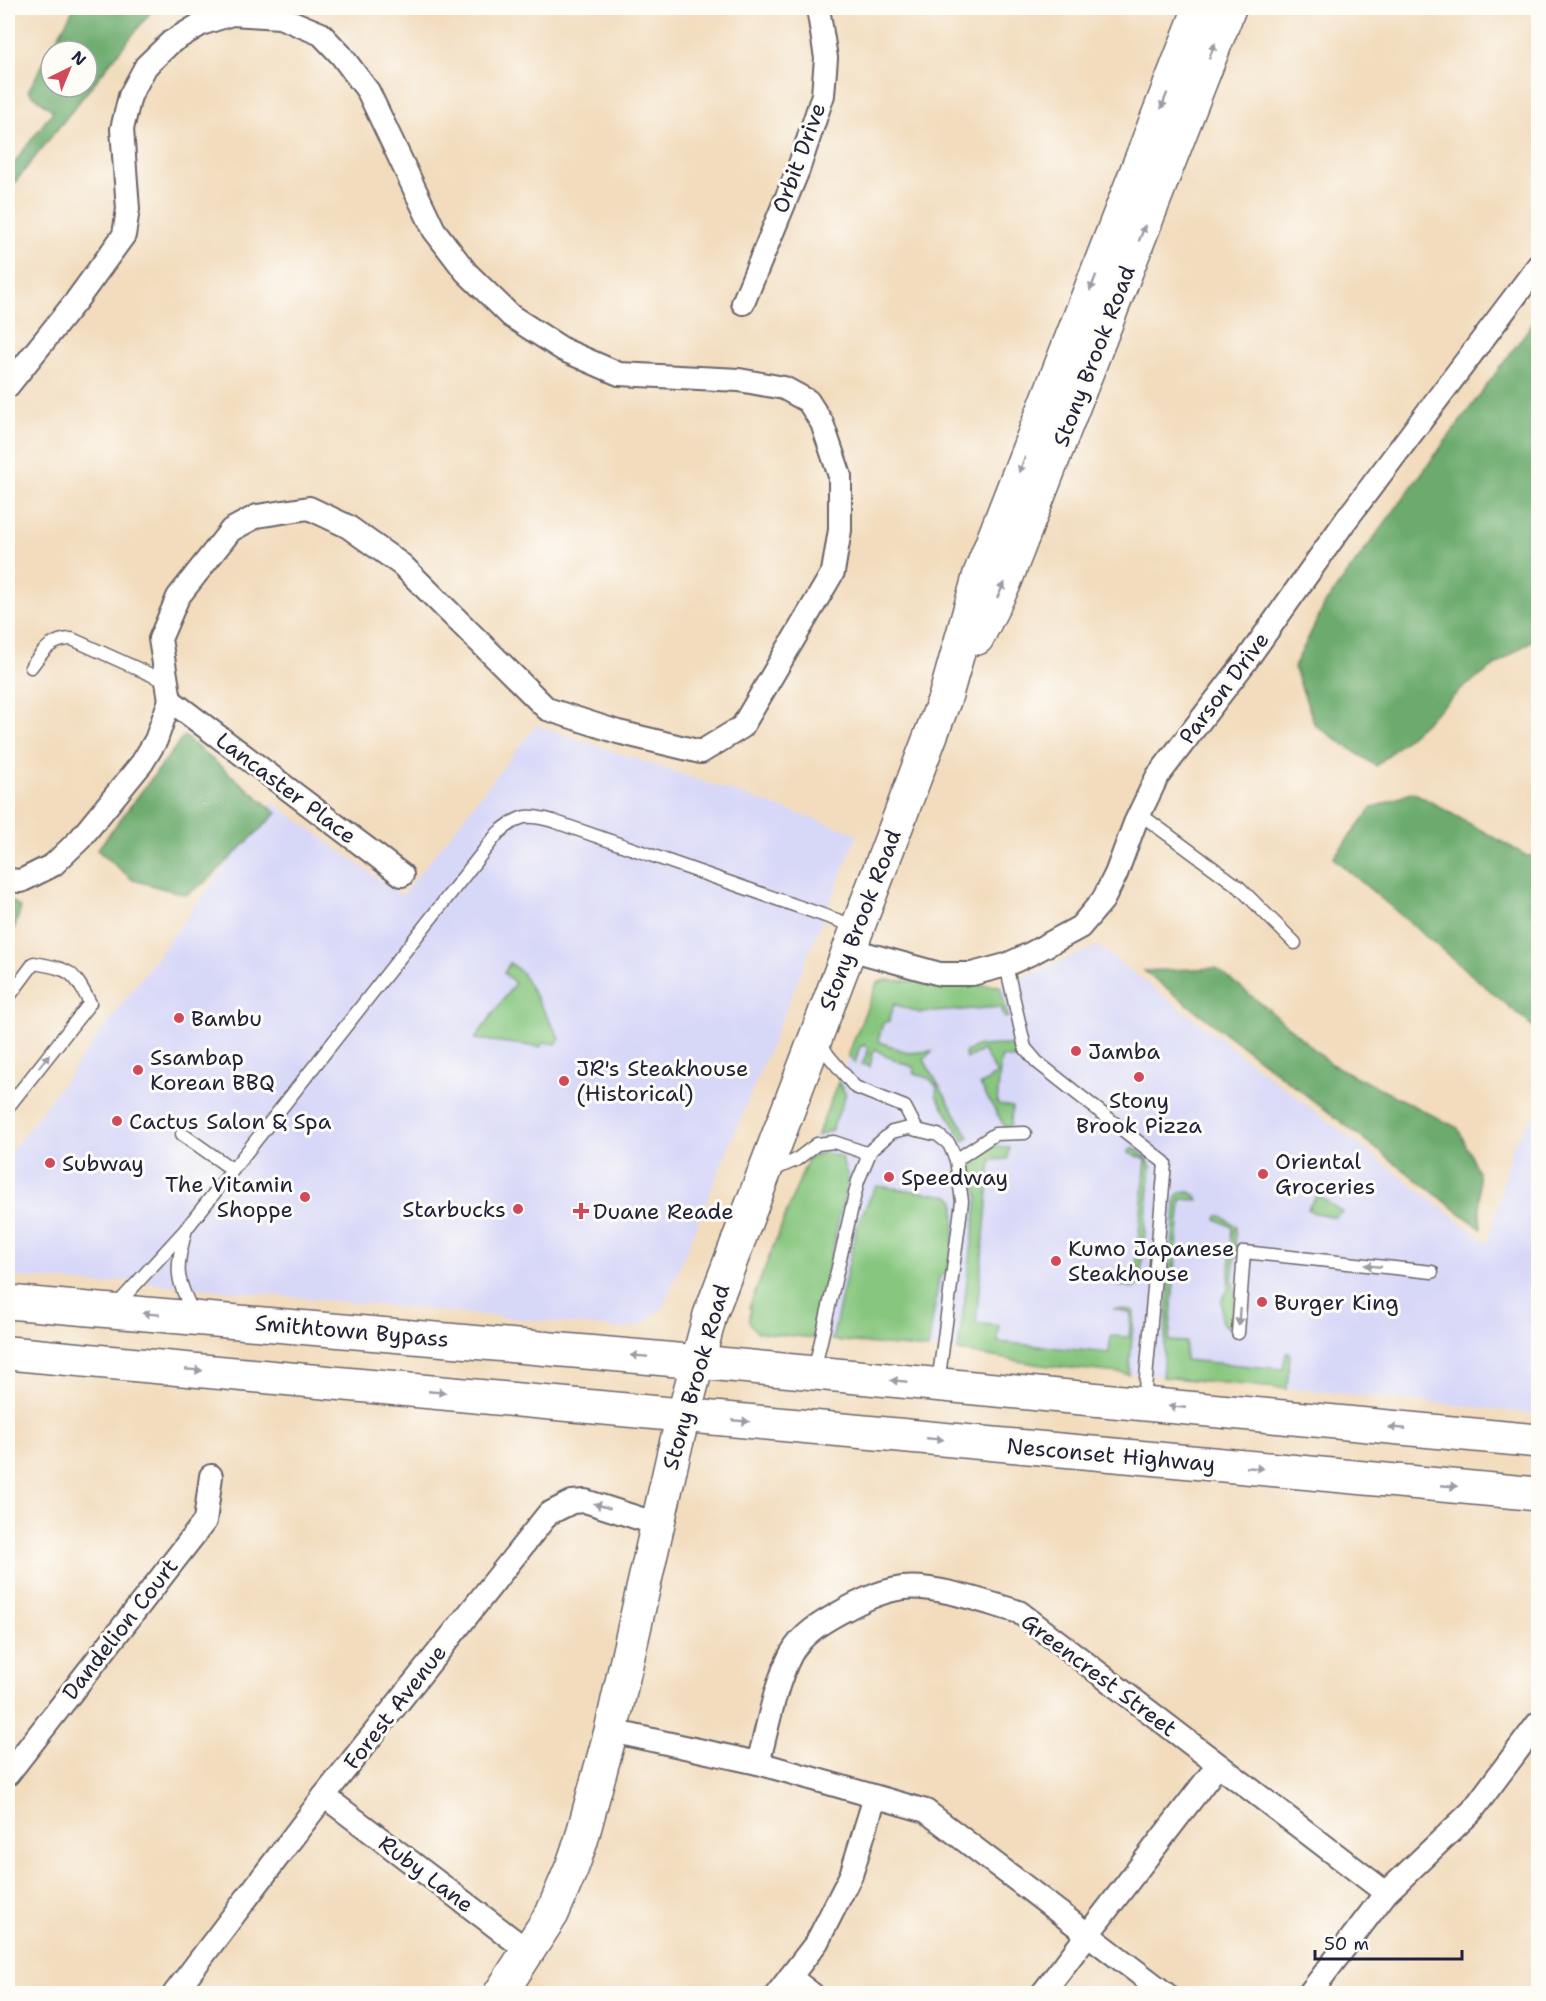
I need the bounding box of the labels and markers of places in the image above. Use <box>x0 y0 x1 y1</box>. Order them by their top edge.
place label: Bambu <box>191 1004 262 1033</box>
marker: Bambu <box>172 1011 186 1025</box>
place label: Jamba <box>1088 1037 1160 1066</box>
place label: Ssambap Korean BBQ <box>150 1043 275 1097</box>
marker: Jamba <box>1069 1044 1083 1058</box>
place label: JR's Steakhouse (Historical) <box>576 1054 748 1108</box>
marker: Ssambap Korean BBQ <box>131 1063 145 1077</box>
marker: Stony Brook Pizza <box>1132 1070 1146 1084</box>
marker: JR's Steakhouse (Historical) <box>557 1074 571 1088</box>
place label: Stony Brook Pizza <box>1076 1086 1202 1140</box>
place label: Cactus Salon & Spa <box>129 1107 332 1136</box>
marker: Cactus Salon & Spa <box>110 1114 124 1128</box>
place label: Oriental Groceries <box>1275 1147 1375 1201</box>
place label: Subway <box>62 1149 144 1178</box>
marker: Subway <box>43 1156 57 1170</box>
place label: Speedway <box>901 1163 1008 1192</box>
marker: Oriental Groceries <box>1256 1167 1270 1181</box>
place label: The Vitamin Shoppe <box>165 1170 293 1224</box>
marker: Speedway <box>882 1170 896 1184</box>
marker: The Vitamin Shoppe <box>298 1190 312 1204</box>
place label: Starbucks <box>402 1195 506 1224</box>
place label: Duane Reade <box>593 1197 734 1226</box>
marker: Starbucks <box>511 1202 525 1216</box>
marker: Duane Reade <box>574 1204 588 1218</box>
place label: Kumo Japanese Steakhouse <box>1068 1234 1235 1288</box>
marker: Kumo Japanese Steakhouse <box>1049 1254 1063 1268</box>
place label: Burger King <box>1274 1288 1399 1317</box>
marker: Burger King <box>1255 1295 1269 1309</box>

